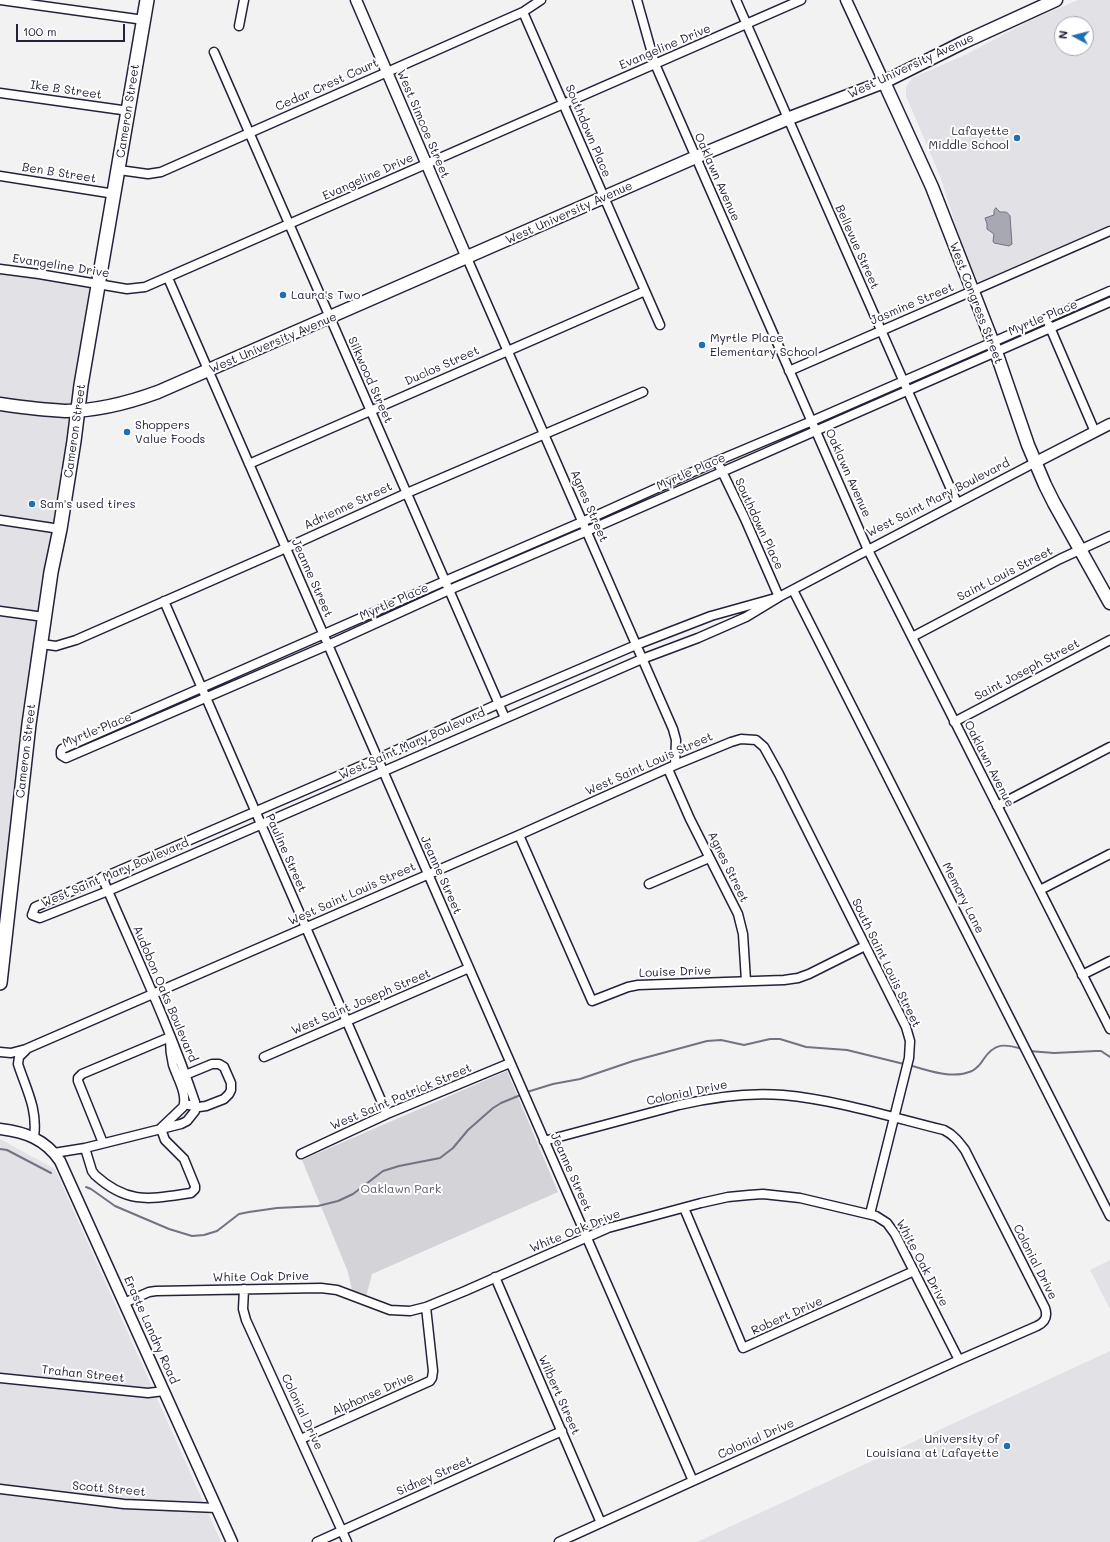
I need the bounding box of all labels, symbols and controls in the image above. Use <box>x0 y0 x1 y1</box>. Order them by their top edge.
scale bar <box>18 16 127 42</box>
north arrow <box>1054 16 1094 56</box>
street label: Evangeline Drive <box>617 21 713 73</box>
text: 100 m <box>23 23 57 39</box>
street label: West University Avenue <box>846 30 976 102</box>
text: N <box>1055 30 1071 40</box>
street label: Cedar Crest Court <box>273 56 381 114</box>
street label: Cameron Street <box>113 63 143 159</box>
street label: West Simcoe Street <box>394 68 452 180</box>
street label: Ike B Street <box>29 78 103 102</box>
street label: Southdown Place <box>562 82 614 180</box>
place label: Lafayette Middle School <box>928 124 1009 152</box>
street label: Oaklawn Avenue <box>691 131 743 223</box>
marker: Lafayette Middle School <box>1012 133 1022 143</box>
street label: Evangeline Drive <box>320 150 416 204</box>
street label: Ben B Street <box>21 160 97 186</box>
street label: West University Avenue <box>503 178 635 248</box>
street label: Bellevue Street <box>832 203 882 291</box>
street label: West Congress Street <box>946 240 1006 366</box>
street label: Evangeline Drive <box>11 251 111 281</box>
street label: Jasmine Street <box>868 280 956 328</box>
place label: Laura's Two <box>291 288 360 302</box>
marker: Laura's Two <box>278 290 288 300</box>
street label: Myrtle Place <box>1006 297 1080 339</box>
street label: West University Avenue <box>207 310 339 376</box>
place label: Myrtle Place Elementary School <box>710 331 818 359</box>
street label: Silkwood Street <box>345 335 395 425</box>
marker: Myrtle Place Elementary School <box>697 340 707 350</box>
street label: Duclos Street <box>403 343 481 389</box>
street label: Cameron Street <box>61 383 89 479</box>
place label: Shoppers Value Foods <box>135 418 205 446</box>
marker: Shoppers Value Foods <box>122 427 132 437</box>
street label: Oaklawn Avenue <box>822 427 874 519</box>
street label: Myrtle Place <box>654 450 728 494</box>
street label: West Saint Mary Boulevard <box>864 456 1012 540</box>
street label: Agnes Street <box>567 468 611 544</box>
street label: Southdown Place <box>731 476 787 572</box>
street label: Adrienne Street <box>302 479 394 533</box>
place label: Sam's used tires <box>40 497 136 511</box>
marker: Sam's used tires <box>27 499 37 509</box>
street label: Jeanne Street <box>288 537 336 619</box>
street label: Saint Louis Street <box>955 544 1055 604</box>
street label: Myrtle Place <box>357 580 431 624</box>
street label: Saint Joseph Street <box>972 636 1082 704</box>
street label: Cameron Street <box>13 703 39 799</box>
street label: West Saint Mary Boulevard <box>337 705 487 783</box>
street label: Myrtle Place <box>60 710 134 750</box>
street label: Oaklawn Avenue <box>961 718 1017 810</box>
street label: West Saint Louis Street <box>583 729 715 799</box>
street label: Pauline Street <box>262 812 310 894</box>
street label: Agnes Street <box>705 829 751 905</box>
street label: Jeanne Street <box>417 834 465 916</box>
street label: West Saint Mary Boulevard <box>39 835 191 911</box>
street label: West Saint Louis Street <box>286 859 418 929</box>
street label: Memory Lane <box>939 860 987 936</box>
street label: South Saint Louis Street <box>849 896 923 1030</box>
street label: Audobon Oaks Boulevard <box>130 924 200 1064</box>
street label: Louise Drive <box>639 964 711 980</box>
street label: West Saint Joseph Street <box>289 966 433 1038</box>
street label: West Saint Patrick Street <box>328 1061 474 1133</box>
street label: Colonial Drive <box>645 1077 729 1109</box>
street label: Jeanne Street <box>547 1131 595 1213</box>
park label: Oaklawn Park <box>361 1182 441 1196</box>
street label: White Oak Drive <box>528 1206 622 1256</box>
street label: White Oak Drive <box>893 1217 951 1309</box>
street label: Colonial Drive <box>1010 1222 1060 1302</box>
street label: White Oak Drive <box>213 1269 309 1285</box>
street label: Eraste Landry Road <box>121 1274 181 1386</box>
street label: Robert Drive <box>749 1294 825 1338</box>
street label: Wilbert Street <box>535 1353 583 1437</box>
street label: Trahan Street <box>41 1362 125 1386</box>
street label: Alphonse Drive <box>330 1370 416 1418</box>
street label: Colonial Drive <box>278 1372 326 1452</box>
street label: Colonial Drive <box>716 1416 796 1462</box>
place label: University of Louisiana at Lafayette <box>866 1432 999 1460</box>
marker: University of Louisiana at Lafayette <box>1002 1441 1012 1451</box>
street label: Sidney Street <box>394 1453 474 1499</box>
street label: Scott Street <box>72 1479 146 1499</box>

